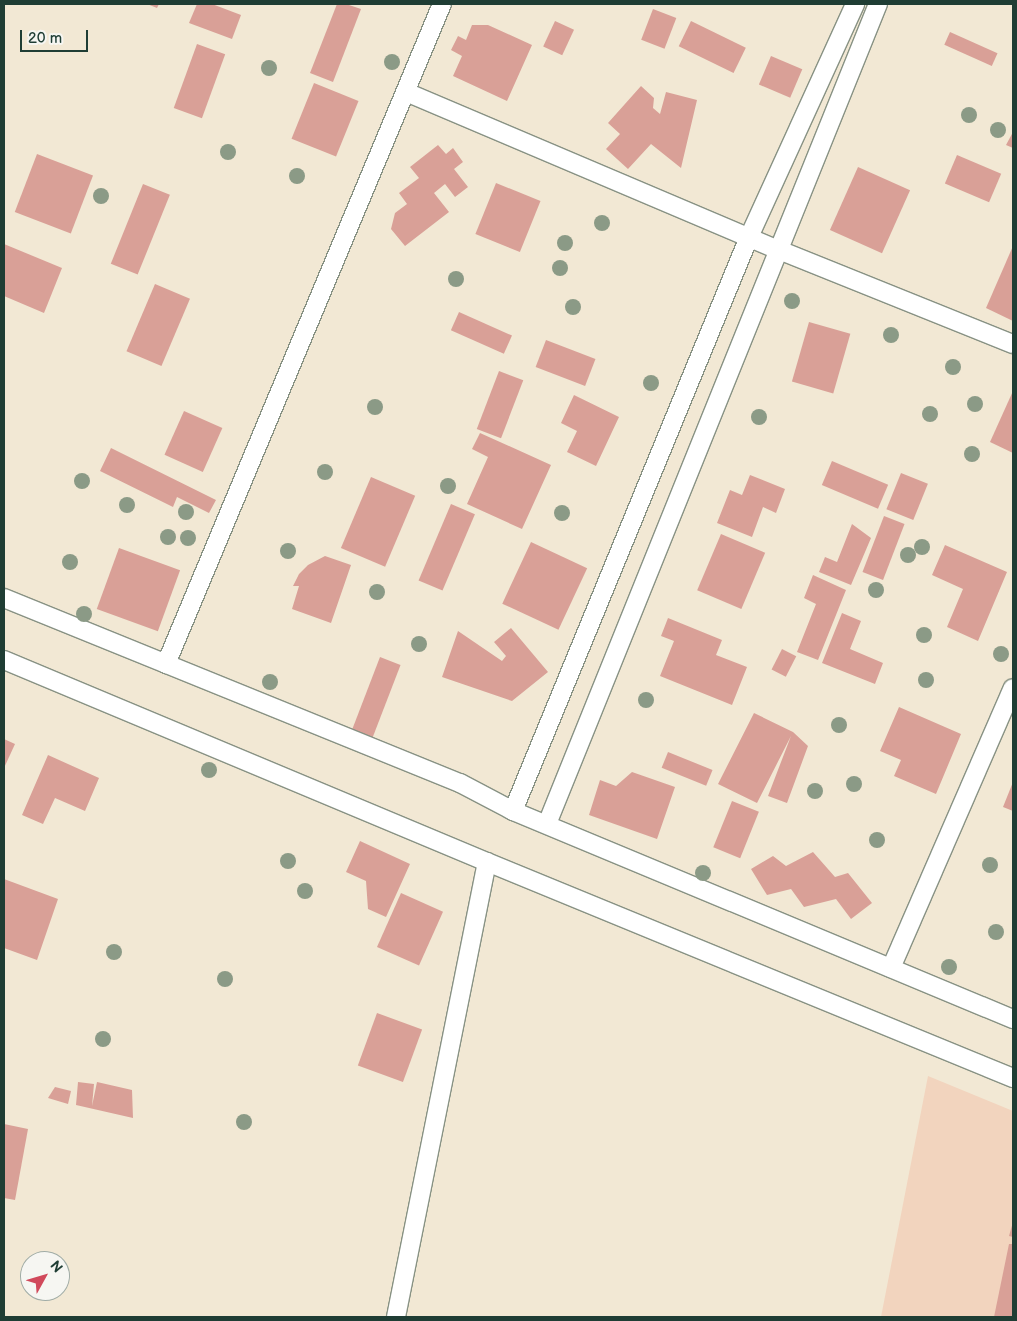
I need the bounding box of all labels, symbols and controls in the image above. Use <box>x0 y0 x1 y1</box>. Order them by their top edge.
scale bar <box>22 20 90 52</box>
text: 20 m <box>28 29 62 48</box>
north arrow <box>20 1251 70 1301</box>
text: N <box>46 1257 66 1276</box>

